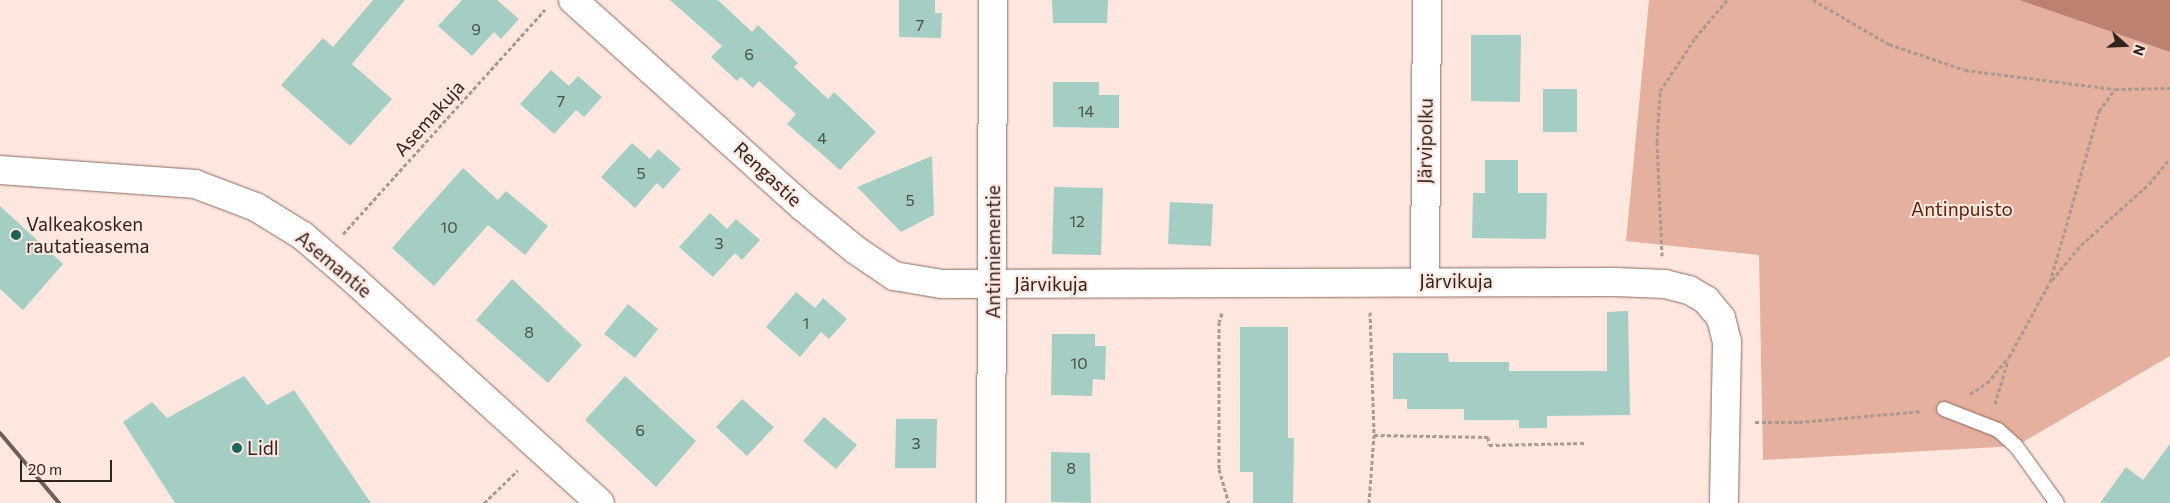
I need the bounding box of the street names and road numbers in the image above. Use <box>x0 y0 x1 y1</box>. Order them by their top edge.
street label: Asemakuja <box>389 75 469 161</box>
street label: Järvipolku <box>1413 98 1437 184</box>
street label: Rengastie <box>729 137 807 211</box>
street label: Antinniementie <box>982 185 1004 319</box>
street label: Asemantie <box>291 226 377 302</box>
street label: Järvikuja <box>1419 270 1493 292</box>
street label: Järvikuja <box>1014 273 1088 295</box>

